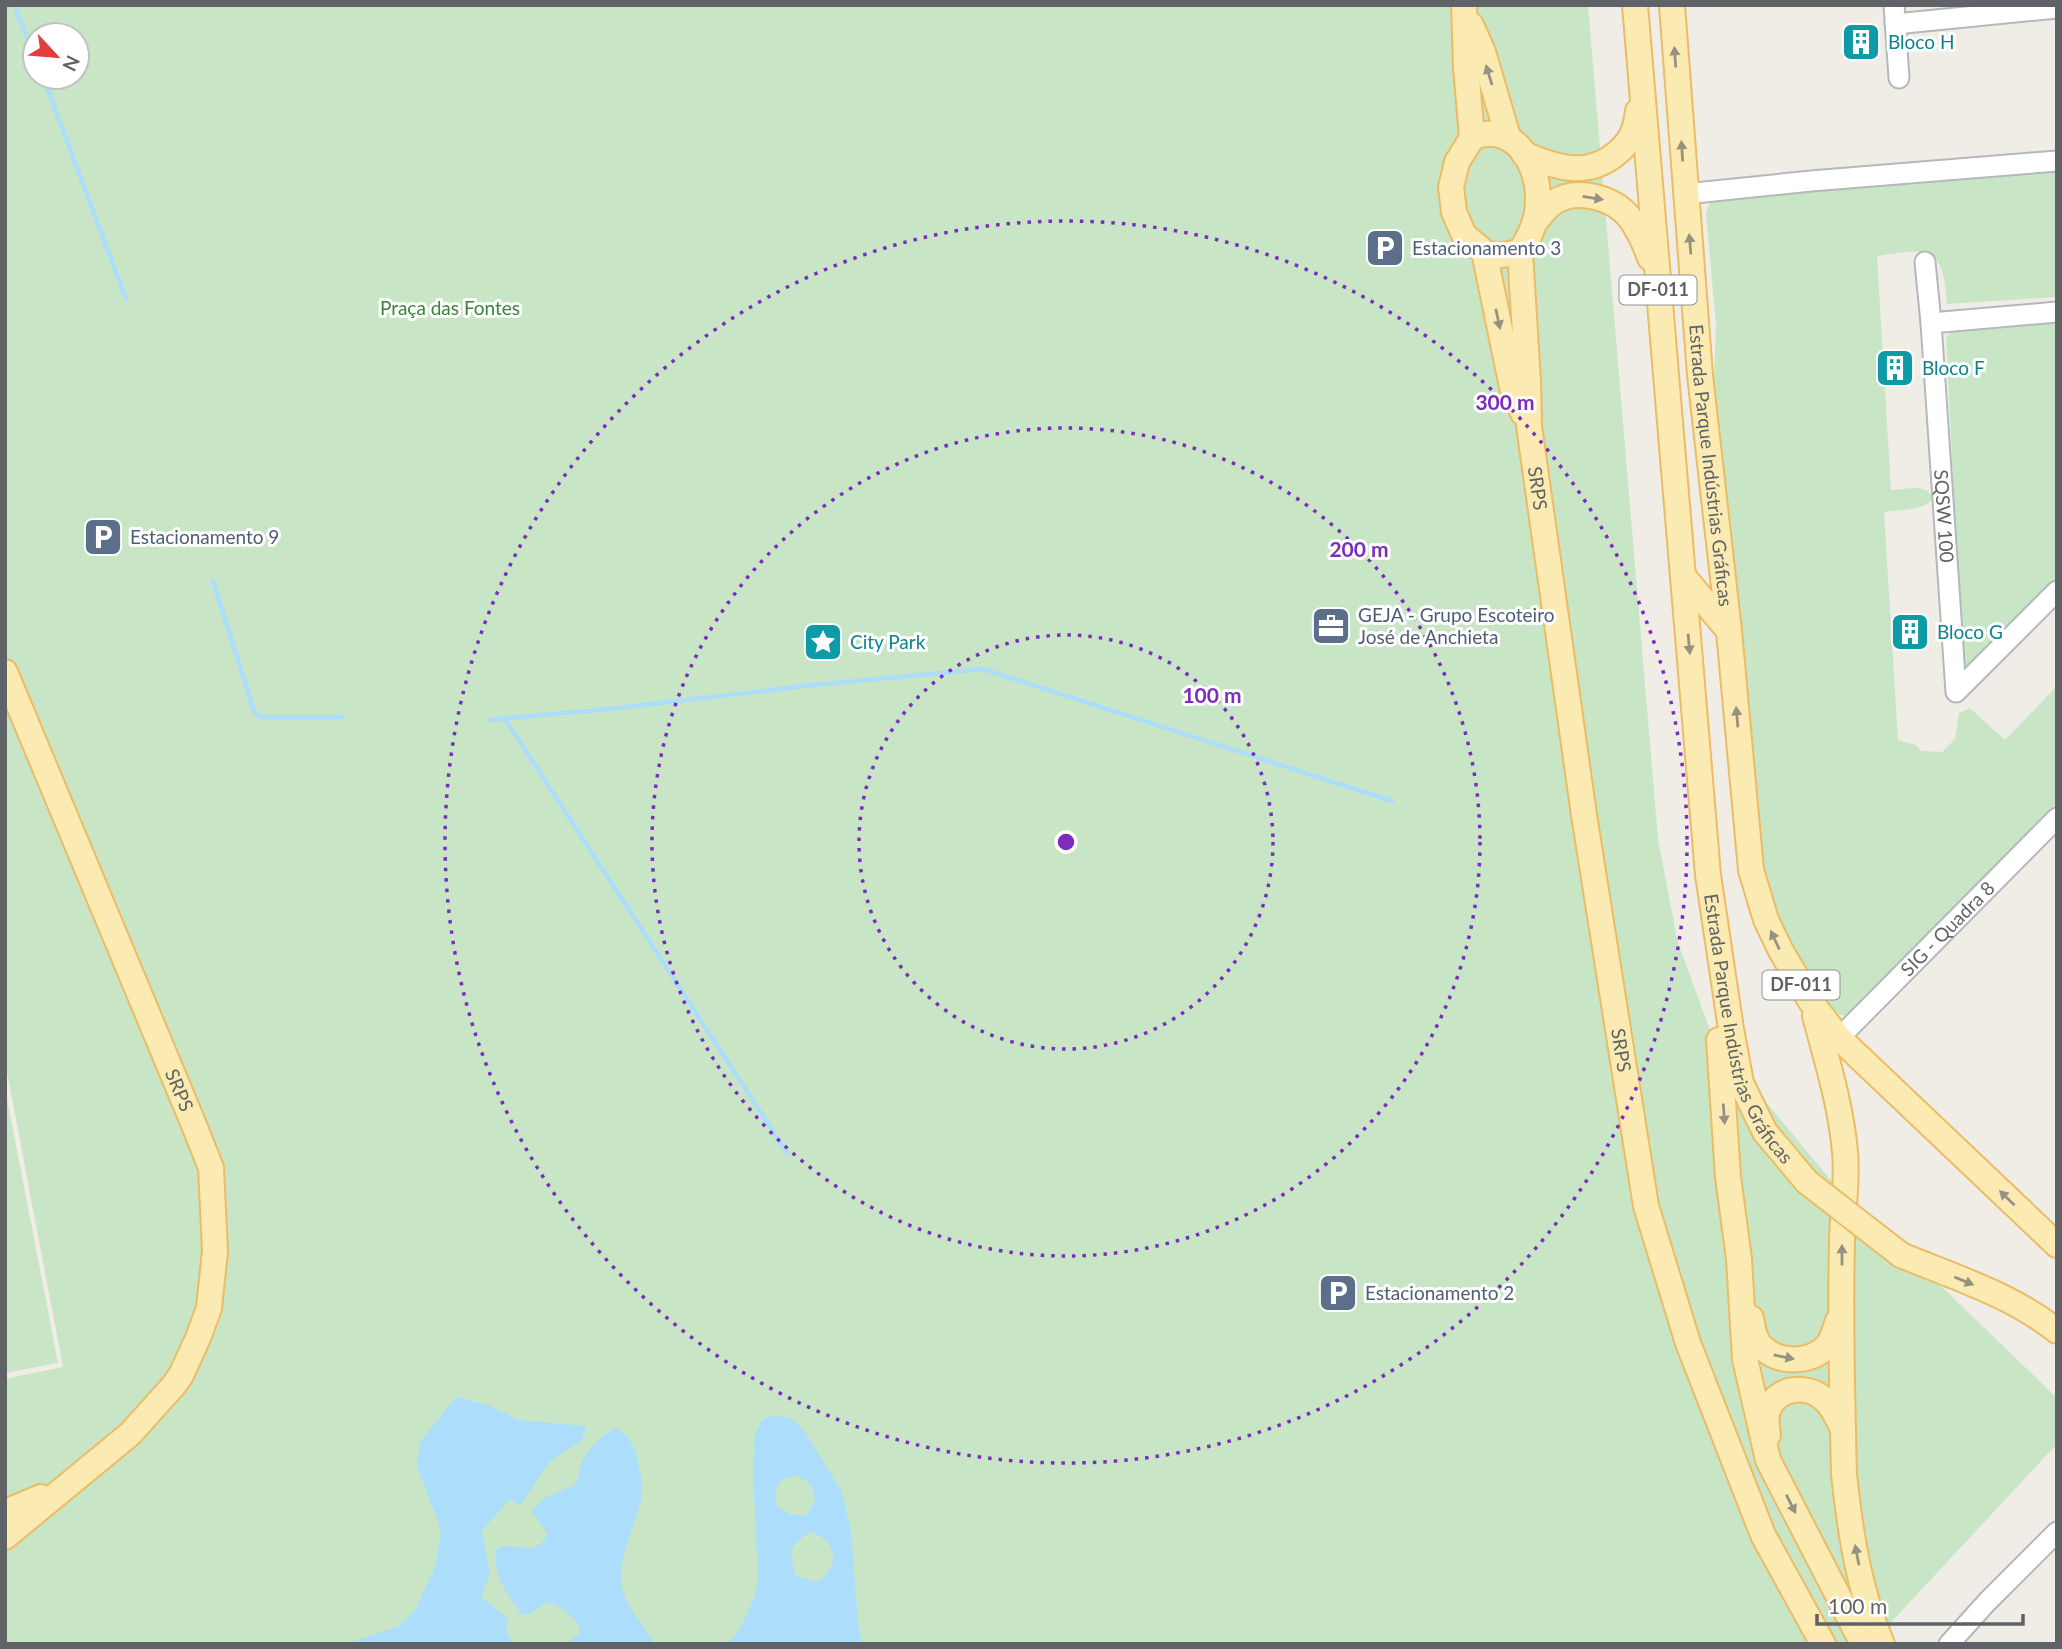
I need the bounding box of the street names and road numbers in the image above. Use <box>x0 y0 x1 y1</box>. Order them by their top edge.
road number: DF-011 <box>1620 276 1696 304</box>
street label: Estrada Parque Indústrias Gráficas <box>1685 323 1738 608</box>
street label: SRPS <box>1524 465 1553 512</box>
street label: SQSW 100 <box>1930 469 1959 563</box>
street label: SIG - Quadra 8 <box>1895 876 1999 980</box>
street label: Estrada Parque Indústrias Gráficas <box>1700 892 1798 1168</box>
road number: DF-011 <box>1762 970 1840 1000</box>
street label: SRPS <box>1607 1027 1637 1074</box>
street label: SRPS <box>161 1065 199 1115</box>

